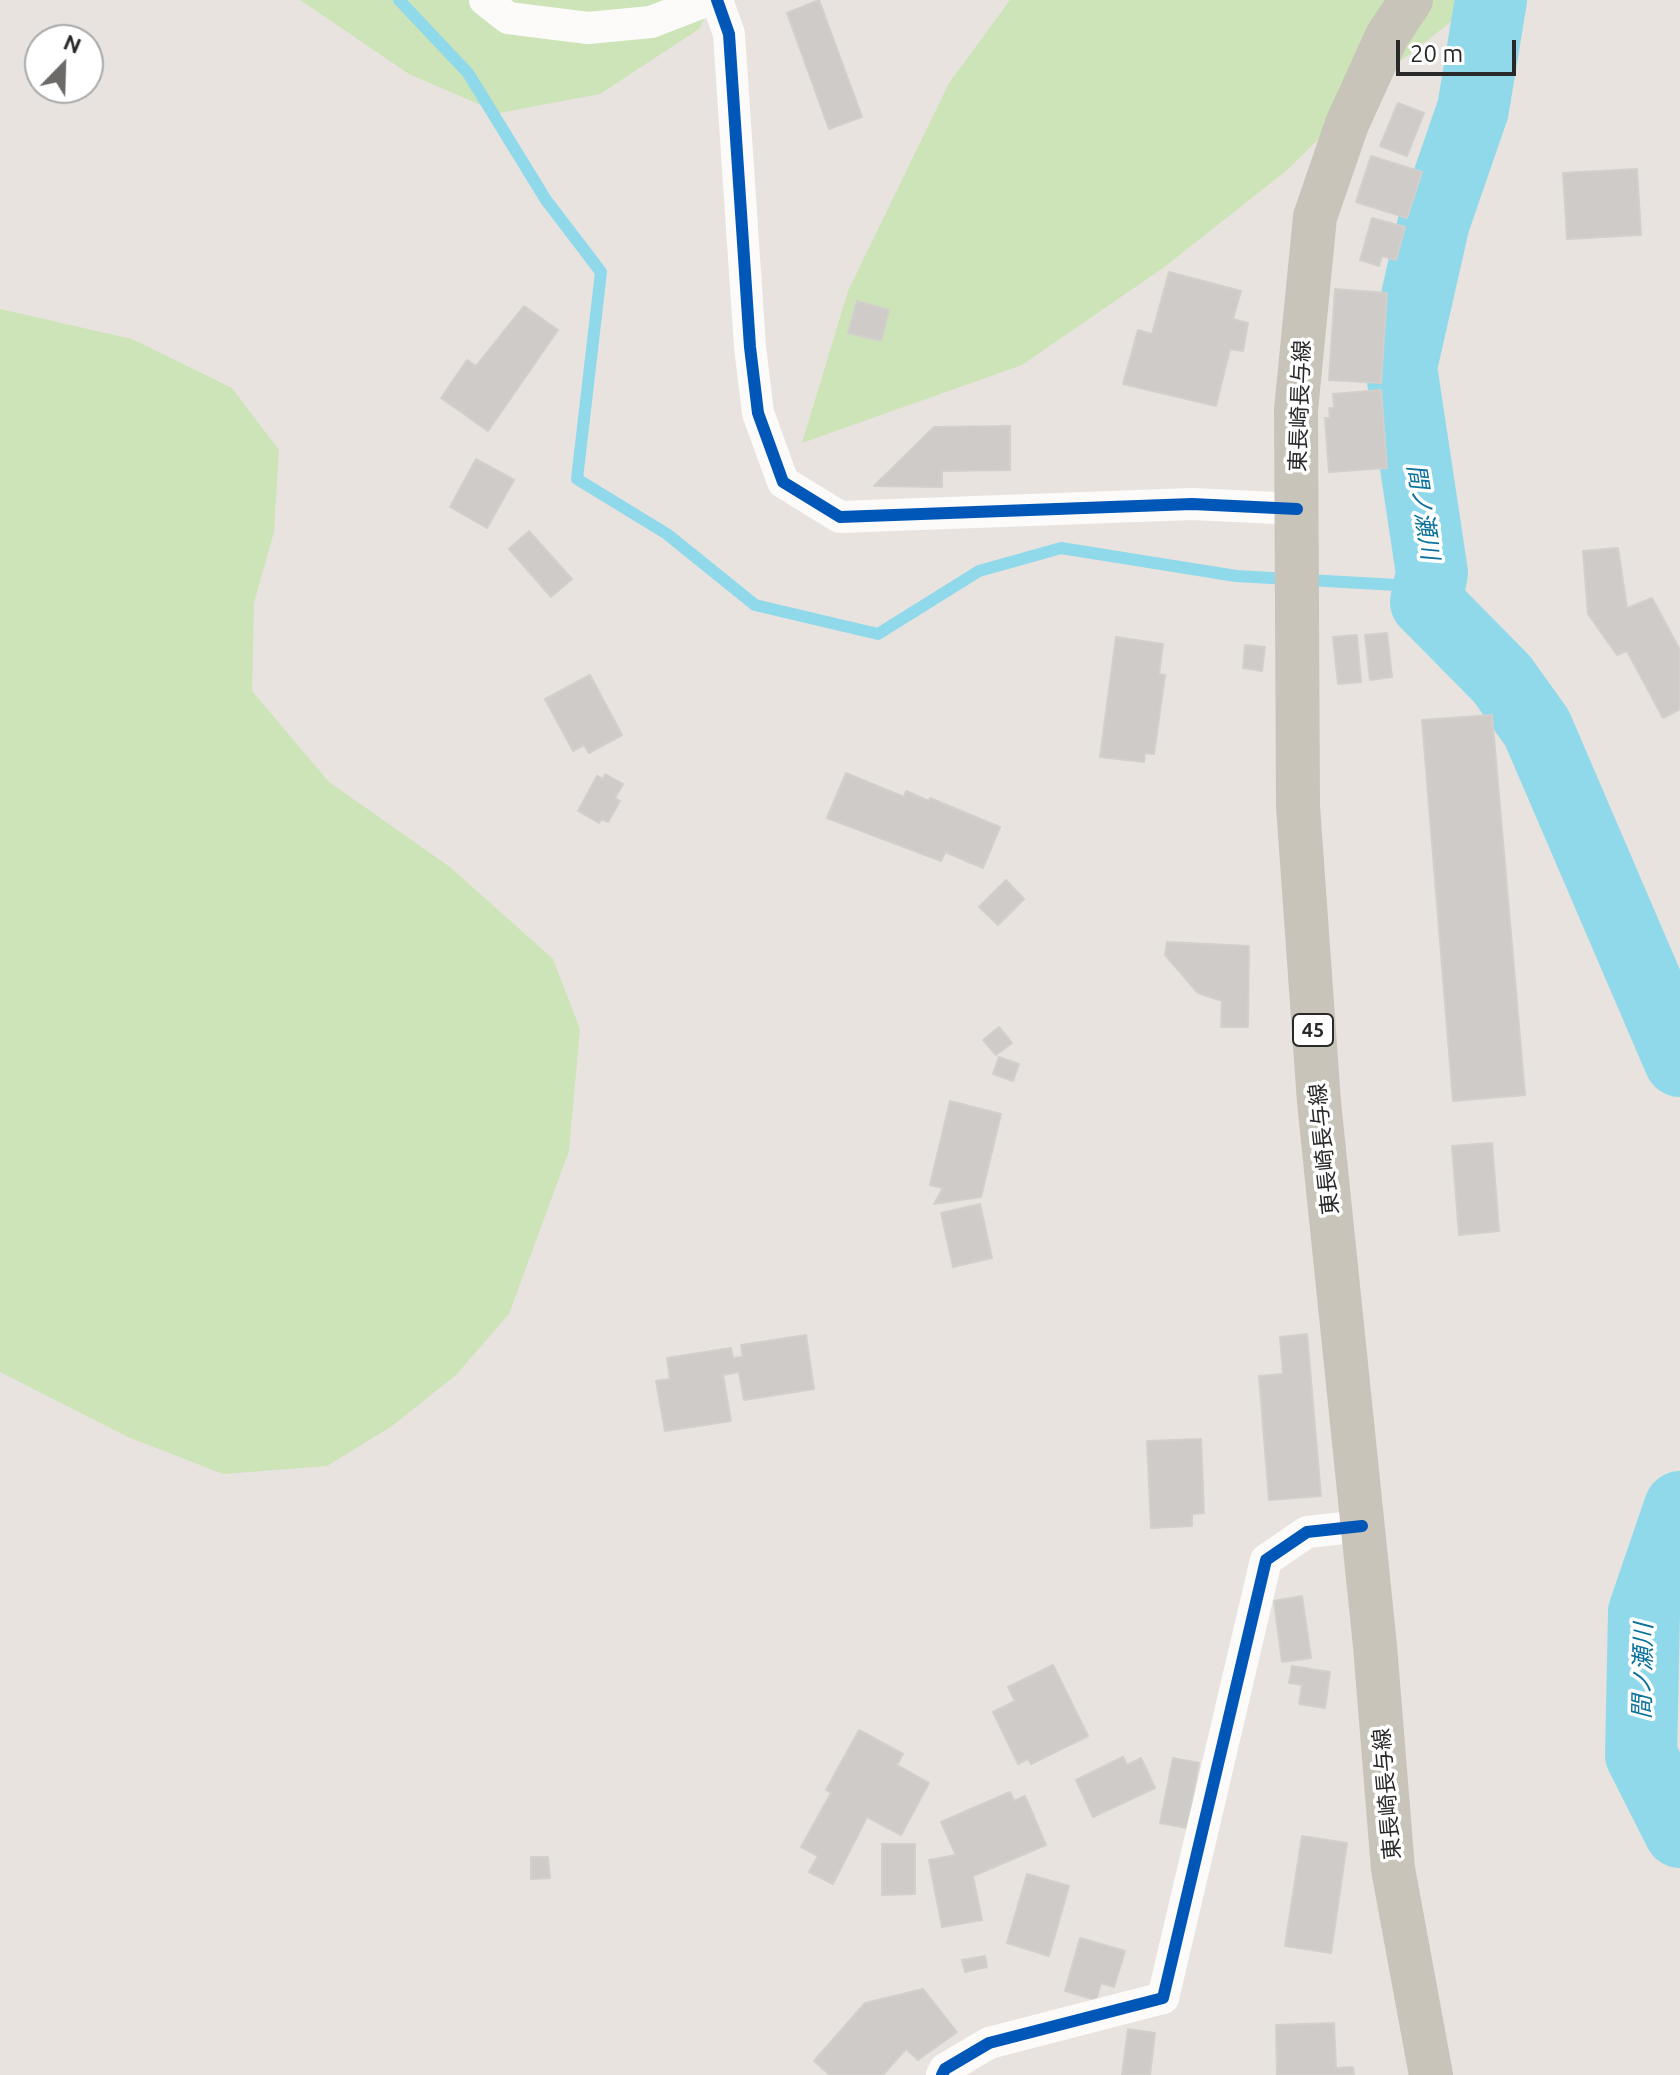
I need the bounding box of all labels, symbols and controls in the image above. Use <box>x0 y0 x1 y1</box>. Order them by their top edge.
north arrow <box>24 24 104 104</box>
scale bar <box>1400 24 1520 74</box>
text: N <box>60 29 85 58</box>
text: 20 m <box>1410 40 1463 67</box>
street label: 東長崎長与線 <box>1285 340 1315 472</box>
water label: 間ノ瀬川 <box>1401 462 1445 562</box>
road number: 45 <box>1293 1014 1333 1046</box>
street label: 東長崎長与線 <box>1304 1082 1344 1216</box>
water label: 間ノ瀬川 <box>1628 1623 1658 1719</box>
street label: 東長崎長与線 <box>1368 1727 1406 1861</box>

